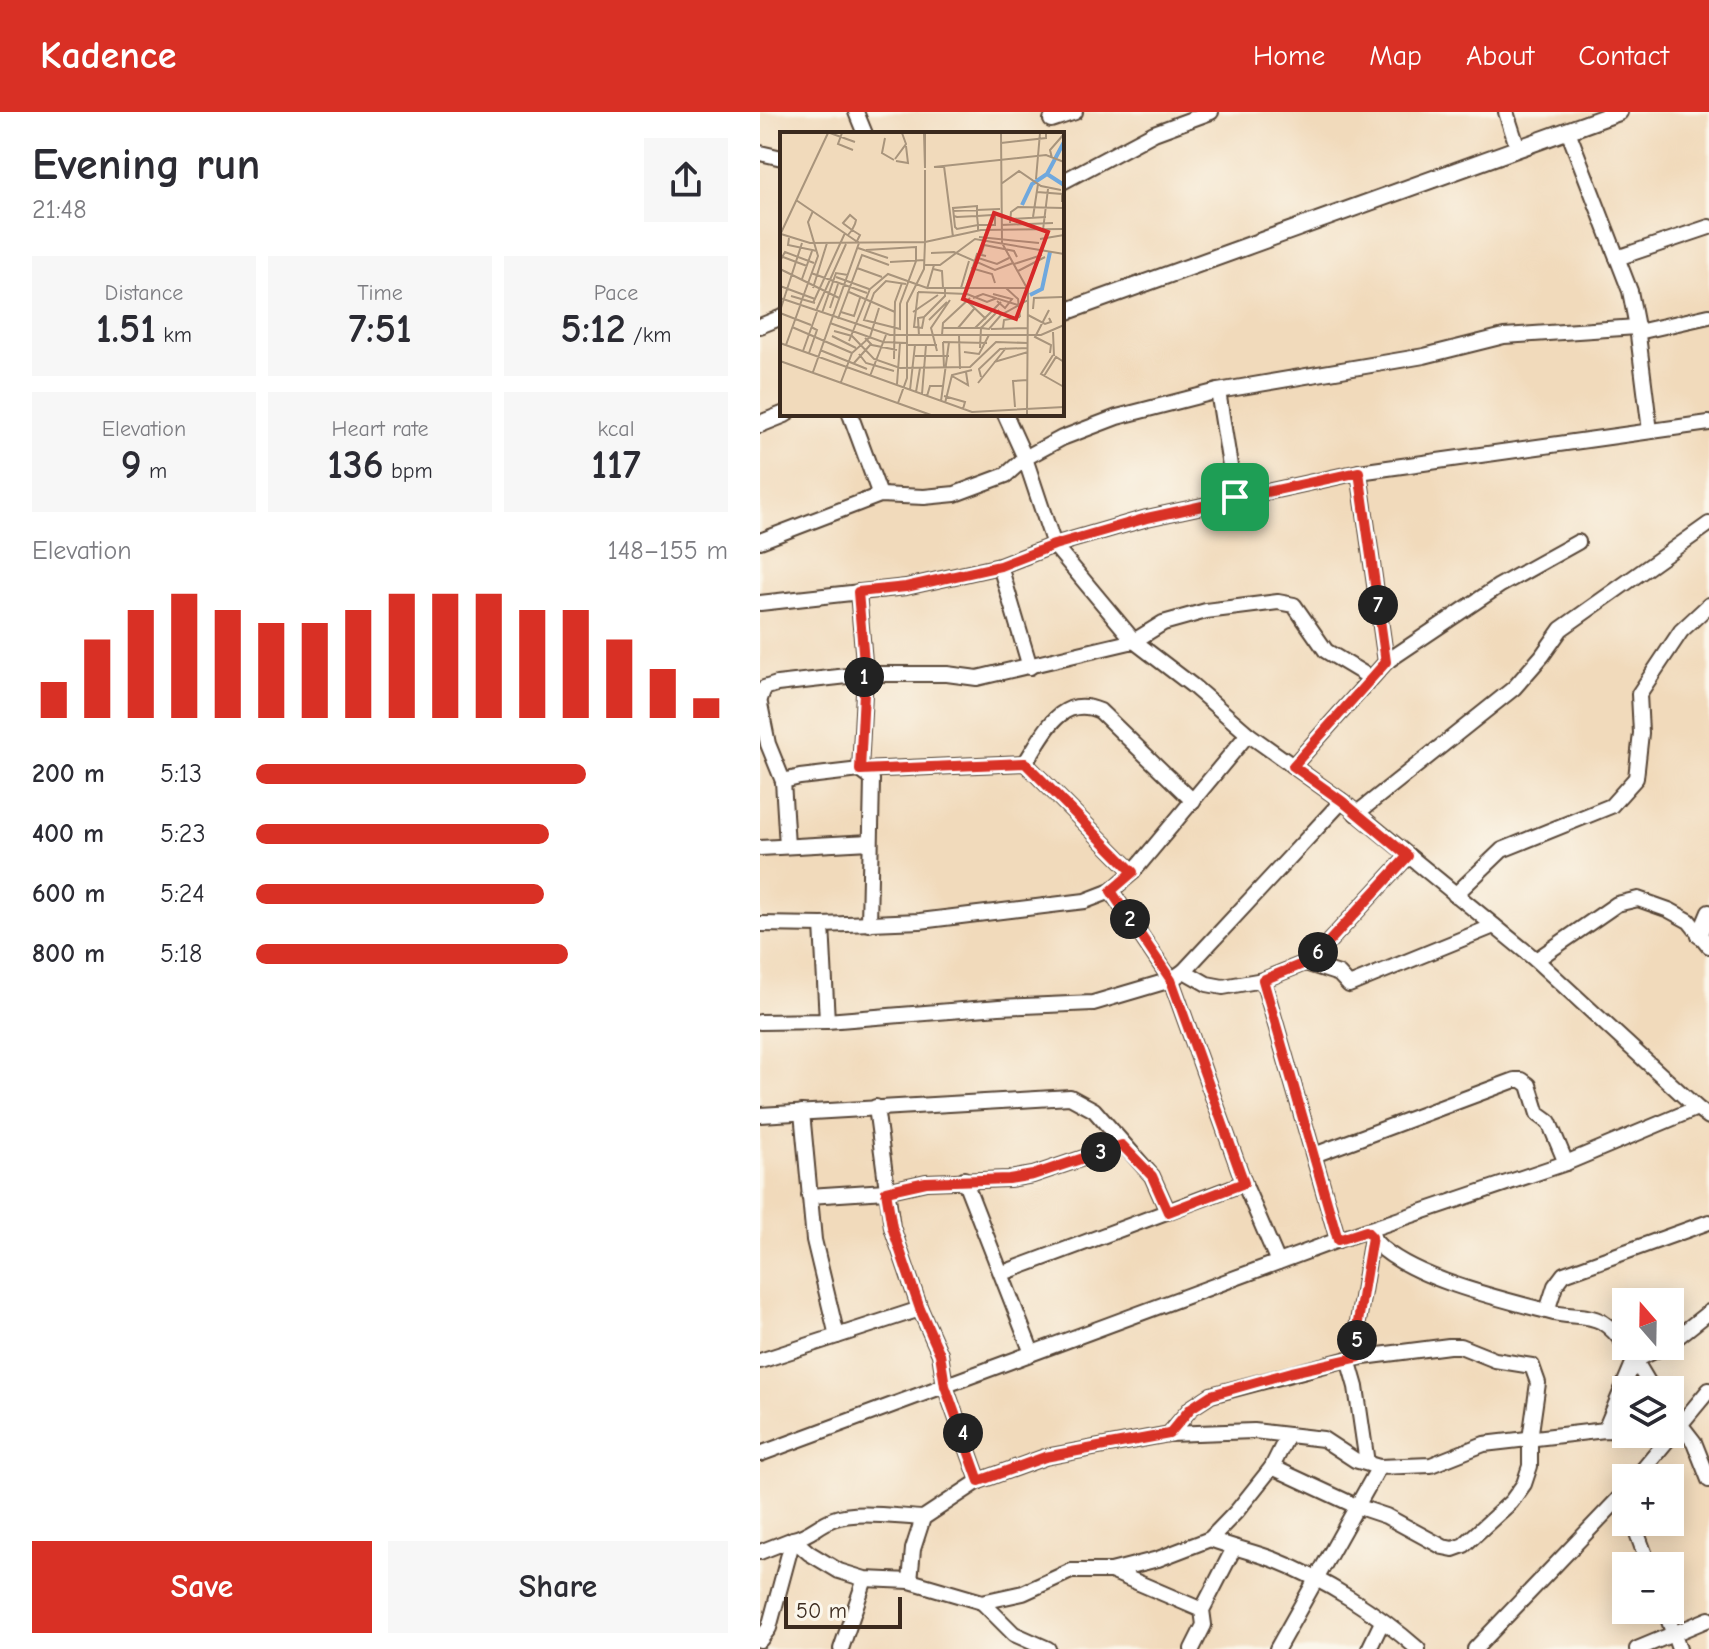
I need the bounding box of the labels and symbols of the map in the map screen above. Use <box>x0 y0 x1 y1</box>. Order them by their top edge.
inset map <box>780 132 1064 416</box>
pin <box>1201 463 1269 531</box>
pin: 7 <box>1358 585 1398 625</box>
pin: 1 <box>844 657 884 697</box>
pin: 2 <box>1110 899 1150 939</box>
pin: 6 <box>1298 932 1338 972</box>
pin: 3 <box>1081 1132 1121 1172</box>
north arrow <box>1612 1288 1684 1360</box>
pin: 5 <box>1337 1320 1377 1360</box>
pin: 4 <box>943 1413 983 1453</box>
scale bar <box>784 1593 902 1629</box>

